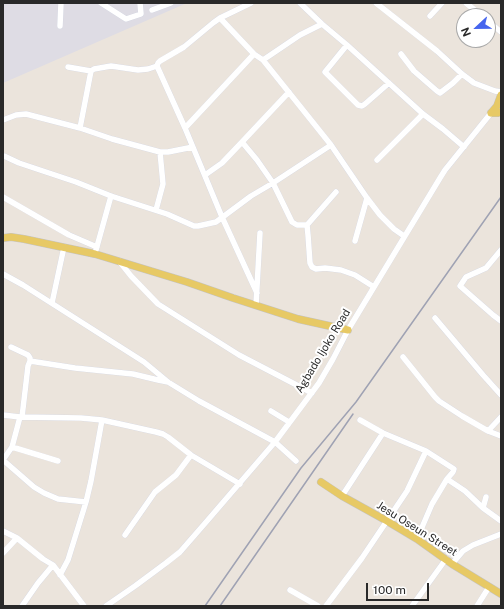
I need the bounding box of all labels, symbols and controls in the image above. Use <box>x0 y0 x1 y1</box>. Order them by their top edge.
north arrow <box>456 8 496 48</box>
text: N <box>459 26 473 38</box>
street label: Agbado Ijoko Road <box>293 307 353 395</box>
street label: Jesu Oseun Street <box>374 499 460 559</box>
scale bar <box>368 575 431 601</box>
text: 100 m <box>373 583 406 597</box>

